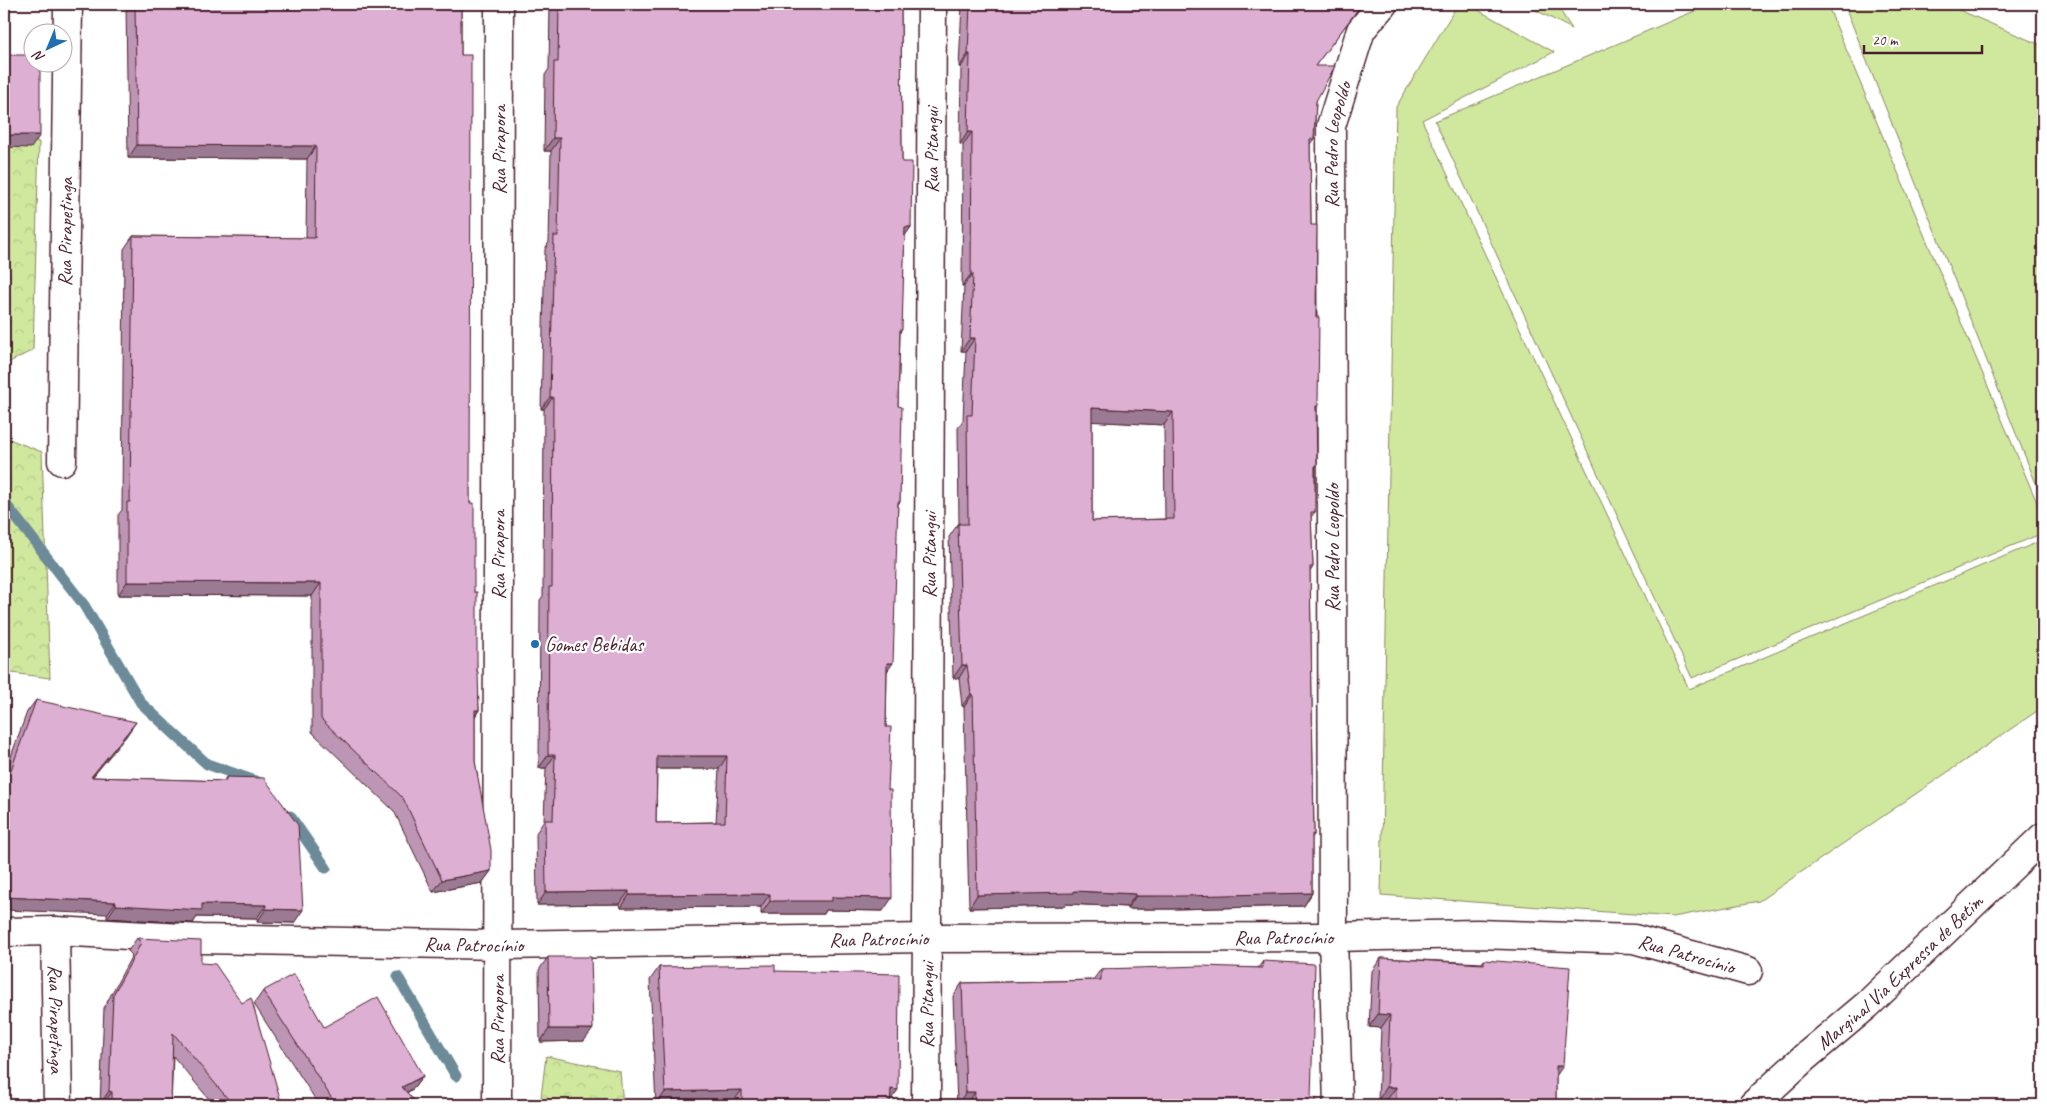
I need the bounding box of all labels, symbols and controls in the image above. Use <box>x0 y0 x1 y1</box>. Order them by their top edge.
north arrow <box>22 22 72 72</box>
scale bar <box>1864 22 1982 54</box>
text: 20 m <box>1872 31 1899 50</box>
text: N <box>29 46 48 66</box>
street label: Rua Pedro Leopoldo <box>1319 77 1357 208</box>
street label: Rua Pirapora <box>486 103 511 195</box>
street label: Rua Pitangui <box>918 105 944 193</box>
street label: Rua Pirapetinga <box>52 176 78 287</box>
street label: Rua Pedro Leopoldo <box>1320 482 1345 612</box>
street label: Rua Pirapora <box>485 508 511 600</box>
street label: Rua Pitangui <box>916 510 942 598</box>
place label: Gomes Bebidas <box>545 632 645 657</box>
marker: Gomes Bebidas <box>529 638 541 650</box>
street label: Marginal Via Expressa de Betim <box>1811 887 1989 1055</box>
street label: Rua Patrocínio <box>1234 924 1335 950</box>
street label: Rua Patrocínio <box>829 925 930 952</box>
street label: Rua Patrocínio <box>1635 928 1739 980</box>
street label: Rua Patrocínio <box>424 931 525 958</box>
street label: Rua Pitangui <box>914 960 939 1048</box>
street label: Rua Pirapetinga <box>43 964 70 1075</box>
street label: Rua Pirapora <box>485 973 510 1065</box>

